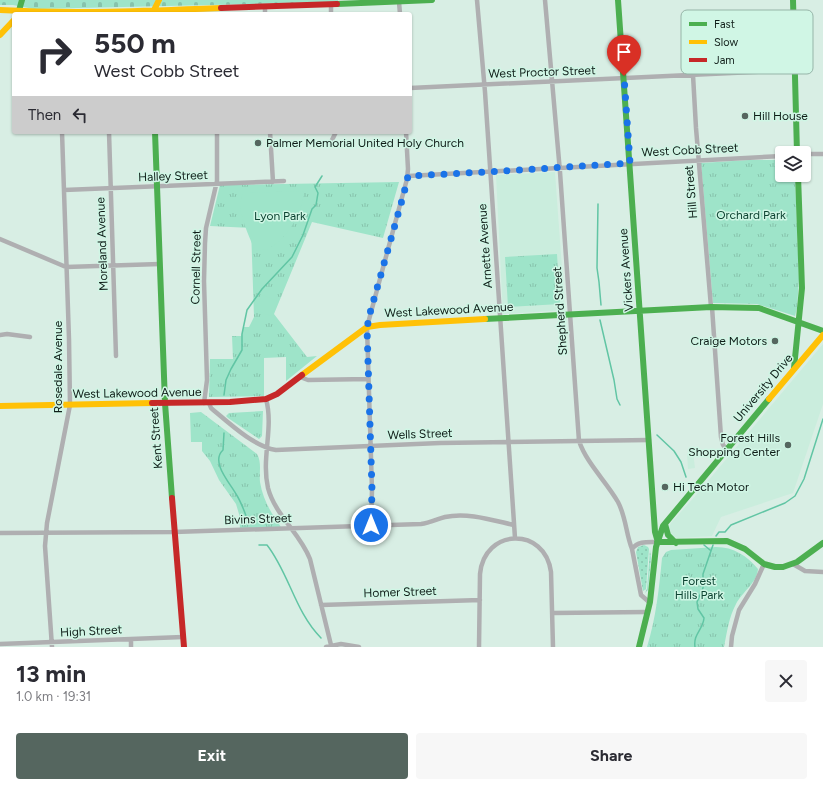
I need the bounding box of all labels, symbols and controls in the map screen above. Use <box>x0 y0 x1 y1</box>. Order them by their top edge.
legend <box>681 10 813 74</box>
text: Fast <box>714 18 735 31</box>
text: 550 m <box>94 26 176 60</box>
icon: right <box>28 28 80 80</box>
pin <box>607 35 641 76</box>
text: Slow <box>714 36 738 49</box>
icon: arrive <box>613 41 635 63</box>
text: Jam <box>714 54 735 67</box>
text: West Cobb Street <box>94 60 239 82</box>
street label: West Proctor Street <box>488 63 596 81</box>
icon: left <box>69 104 91 126</box>
text: Then <box>28 106 61 124</box>
place label: Hill House <box>753 109 808 123</box>
marker: Hill House <box>740 111 750 121</box>
place label: Palmer Memorial United Holy Church <box>266 136 464 150</box>
marker: Palmer Memorial United Holy Church <box>253 138 263 148</box>
street label: West Cobb Street <box>641 140 739 160</box>
map controls <box>775 146 811 182</box>
button: layers <box>775 146 811 182</box>
street label: Hill Street <box>682 164 700 219</box>
street label: Halley Street <box>138 168 209 184</box>
street label: Moreland Avenue <box>93 196 111 291</box>
street label: Arnette Avenue <box>475 203 495 289</box>
park label: Orchard Park <box>716 208 786 222</box>
park label: Lyon Park <box>254 209 306 223</box>
street label: Vickers Avenue <box>616 228 636 312</box>
street label: Cornell Street <box>188 229 204 304</box>
street label: Shepherd Street <box>550 266 570 356</box>
street label: West Lakewood Avenue <box>384 300 514 320</box>
street label: Rosedale Avenue <box>51 320 65 413</box>
place label: Craige Motors <box>691 334 767 348</box>
marker: Craige Motors <box>770 336 780 346</box>
street label: University Drive <box>730 351 796 425</box>
street label: West Lakewood Avenue <box>72 385 202 401</box>
street label: Kent Street <box>147 406 165 469</box>
street label: Wells Street <box>387 426 453 442</box>
place label: Forest Hills Shopping Center <box>688 431 780 459</box>
marker: Forest Hills Shopping Center <box>783 440 793 450</box>
place label: Hi Tech Motor <box>673 480 749 494</box>
marker: Hi Tech Motor <box>660 482 670 492</box>
position arrow <box>350 504 392 546</box>
street label: Bivins Street <box>224 511 293 527</box>
park label: Forest Hills Park <box>675 574 723 602</box>
street label: Homer Street <box>363 584 437 600</box>
street label: High Street <box>60 622 123 640</box>
text: 13 min <box>16 659 86 688</box>
button: close <box>765 660 807 702</box>
text: 1.0 km · 19:31 <box>16 689 91 704</box>
button: Exit <box>16 733 408 779</box>
button: Share <box>416 733 807 779</box>

